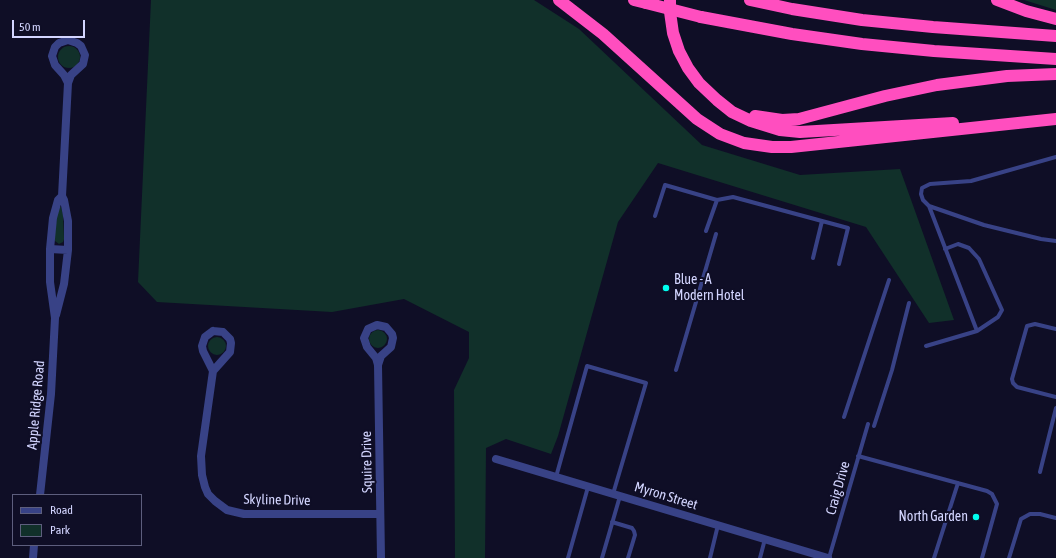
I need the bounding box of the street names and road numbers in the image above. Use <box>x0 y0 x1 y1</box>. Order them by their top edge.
street label: Apple Ridge Road <box>24 360 48 450</box>
street label: Squire Drive <box>358 431 376 493</box>
street label: Craig Drive <box>822 459 854 517</box>
street label: Myron Street <box>632 478 700 514</box>
street label: Skyline Drive <box>243 491 311 509</box>

